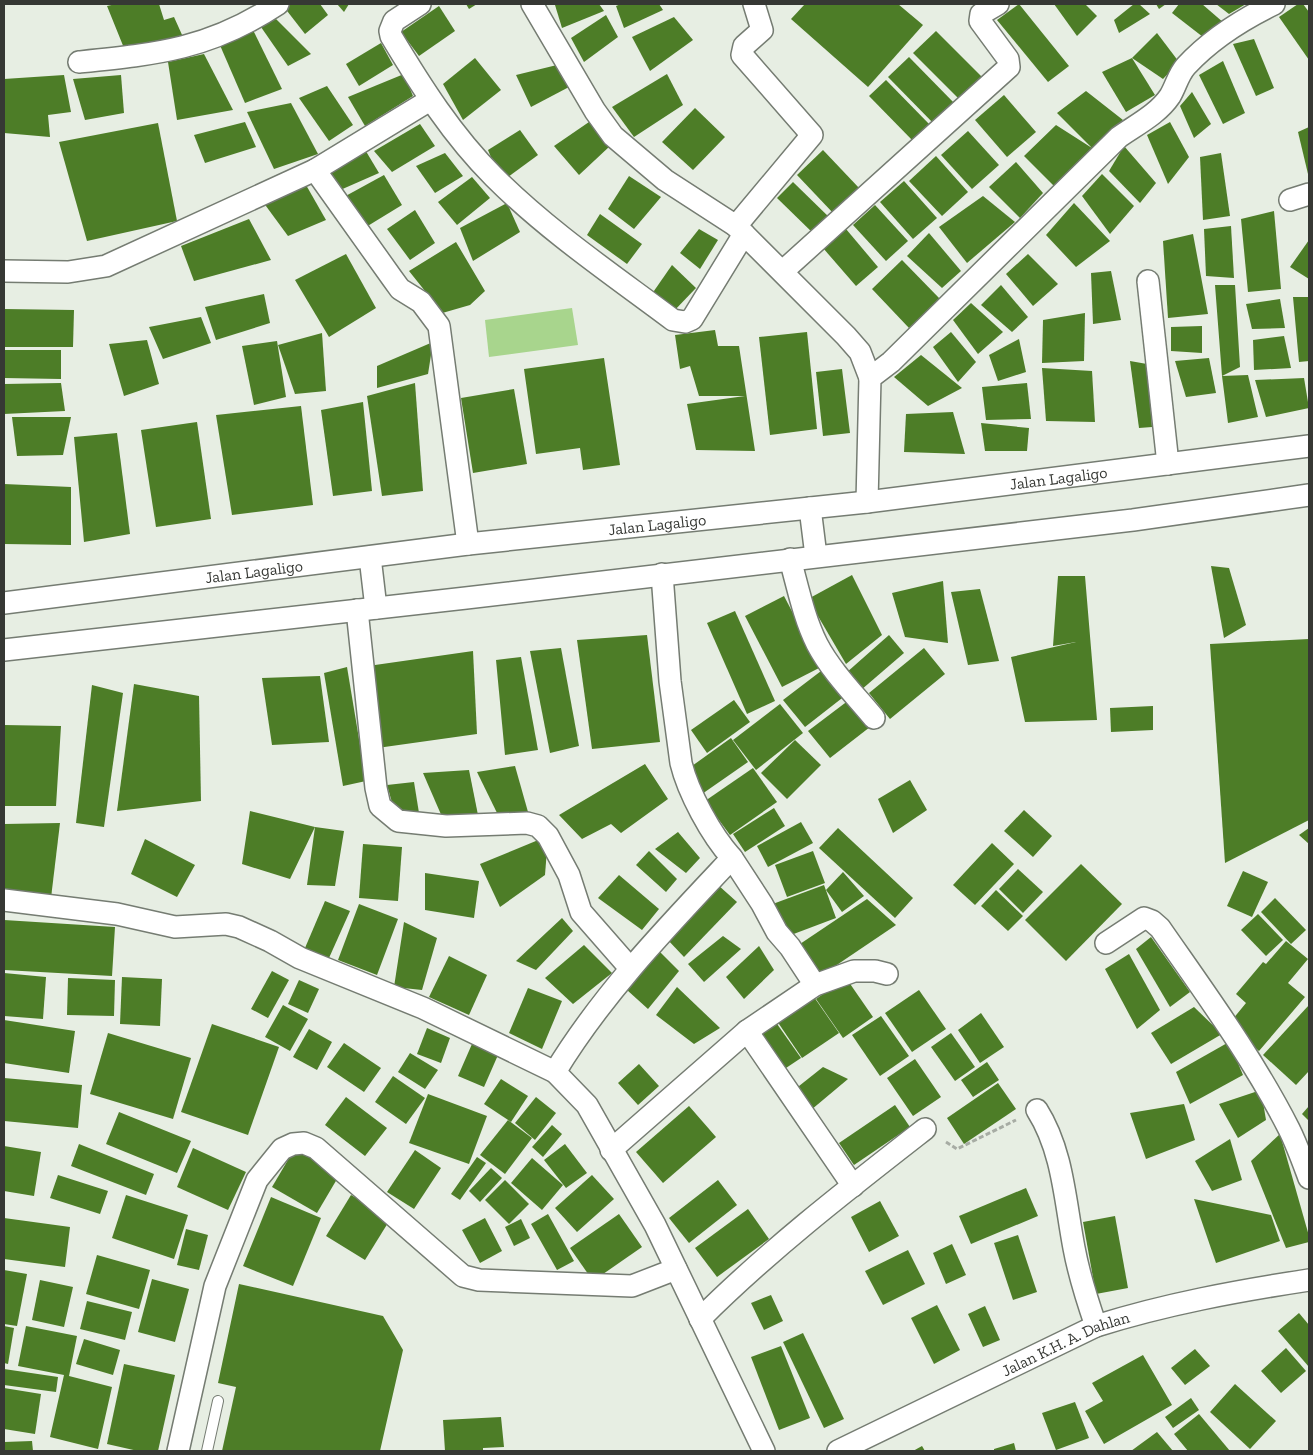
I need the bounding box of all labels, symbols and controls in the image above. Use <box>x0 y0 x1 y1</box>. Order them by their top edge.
street label: Jalan Lagaligo <box>1009 462 1108 493</box>
street label: Jalan Lagaligo <box>607 509 707 539</box>
street label: Jalan Lagaligo <box>204 556 304 587</box>
street label: Jalan K.H. A. Dahlan <box>998 1307 1132 1380</box>

